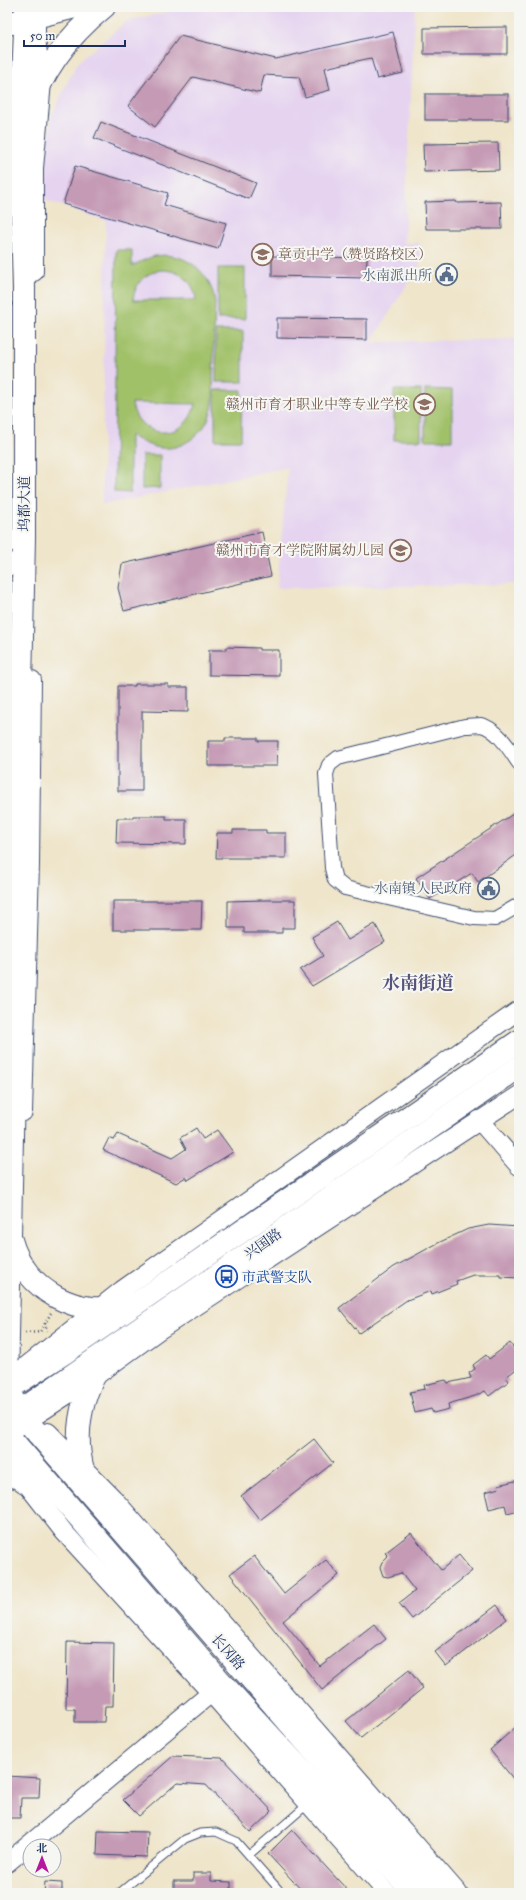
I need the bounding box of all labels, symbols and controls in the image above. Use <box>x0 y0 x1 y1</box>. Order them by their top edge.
scale bar <box>24 22 125 48</box>
text: 50 m <box>30 29 55 43</box>
school or university icon: 章贡中学（赞贤路校区） <box>250 241 276 267</box>
place label: 章贡中学（赞贤路校区） <box>278 246 432 263</box>
public building icon: 水南派出所 <box>434 262 460 288</box>
place label: 水南派出所 <box>362 267 432 284</box>
school or university icon: 赣州市育才职业中等专业学校 <box>411 391 437 417</box>
place label: 赣州市育才职业中等专业学校 <box>226 396 408 413</box>
street label: 坞都大道 <box>16 476 33 532</box>
school or university icon: 赣州市育才学院附属幼儿园 <box>387 537 413 563</box>
place label: 赣州市育才学院附属幼儿园 <box>216 542 384 559</box>
public building icon: 水南镇人民政府 <box>475 875 501 901</box>
place label: 水南镇人民政府 <box>374 880 472 897</box>
district label: 水南街道 <box>382 972 454 994</box>
street label: 兴国路 <box>241 1225 285 1263</box>
bus stop icon: 市武警支队 <box>213 1264 239 1290</box>
place label: 市武警支队 <box>242 1269 312 1286</box>
street label: 长冈路 <box>208 1631 248 1673</box>
north arrow <box>22 1838 62 1878</box>
text: 北 <box>37 1842 48 1855</box>

